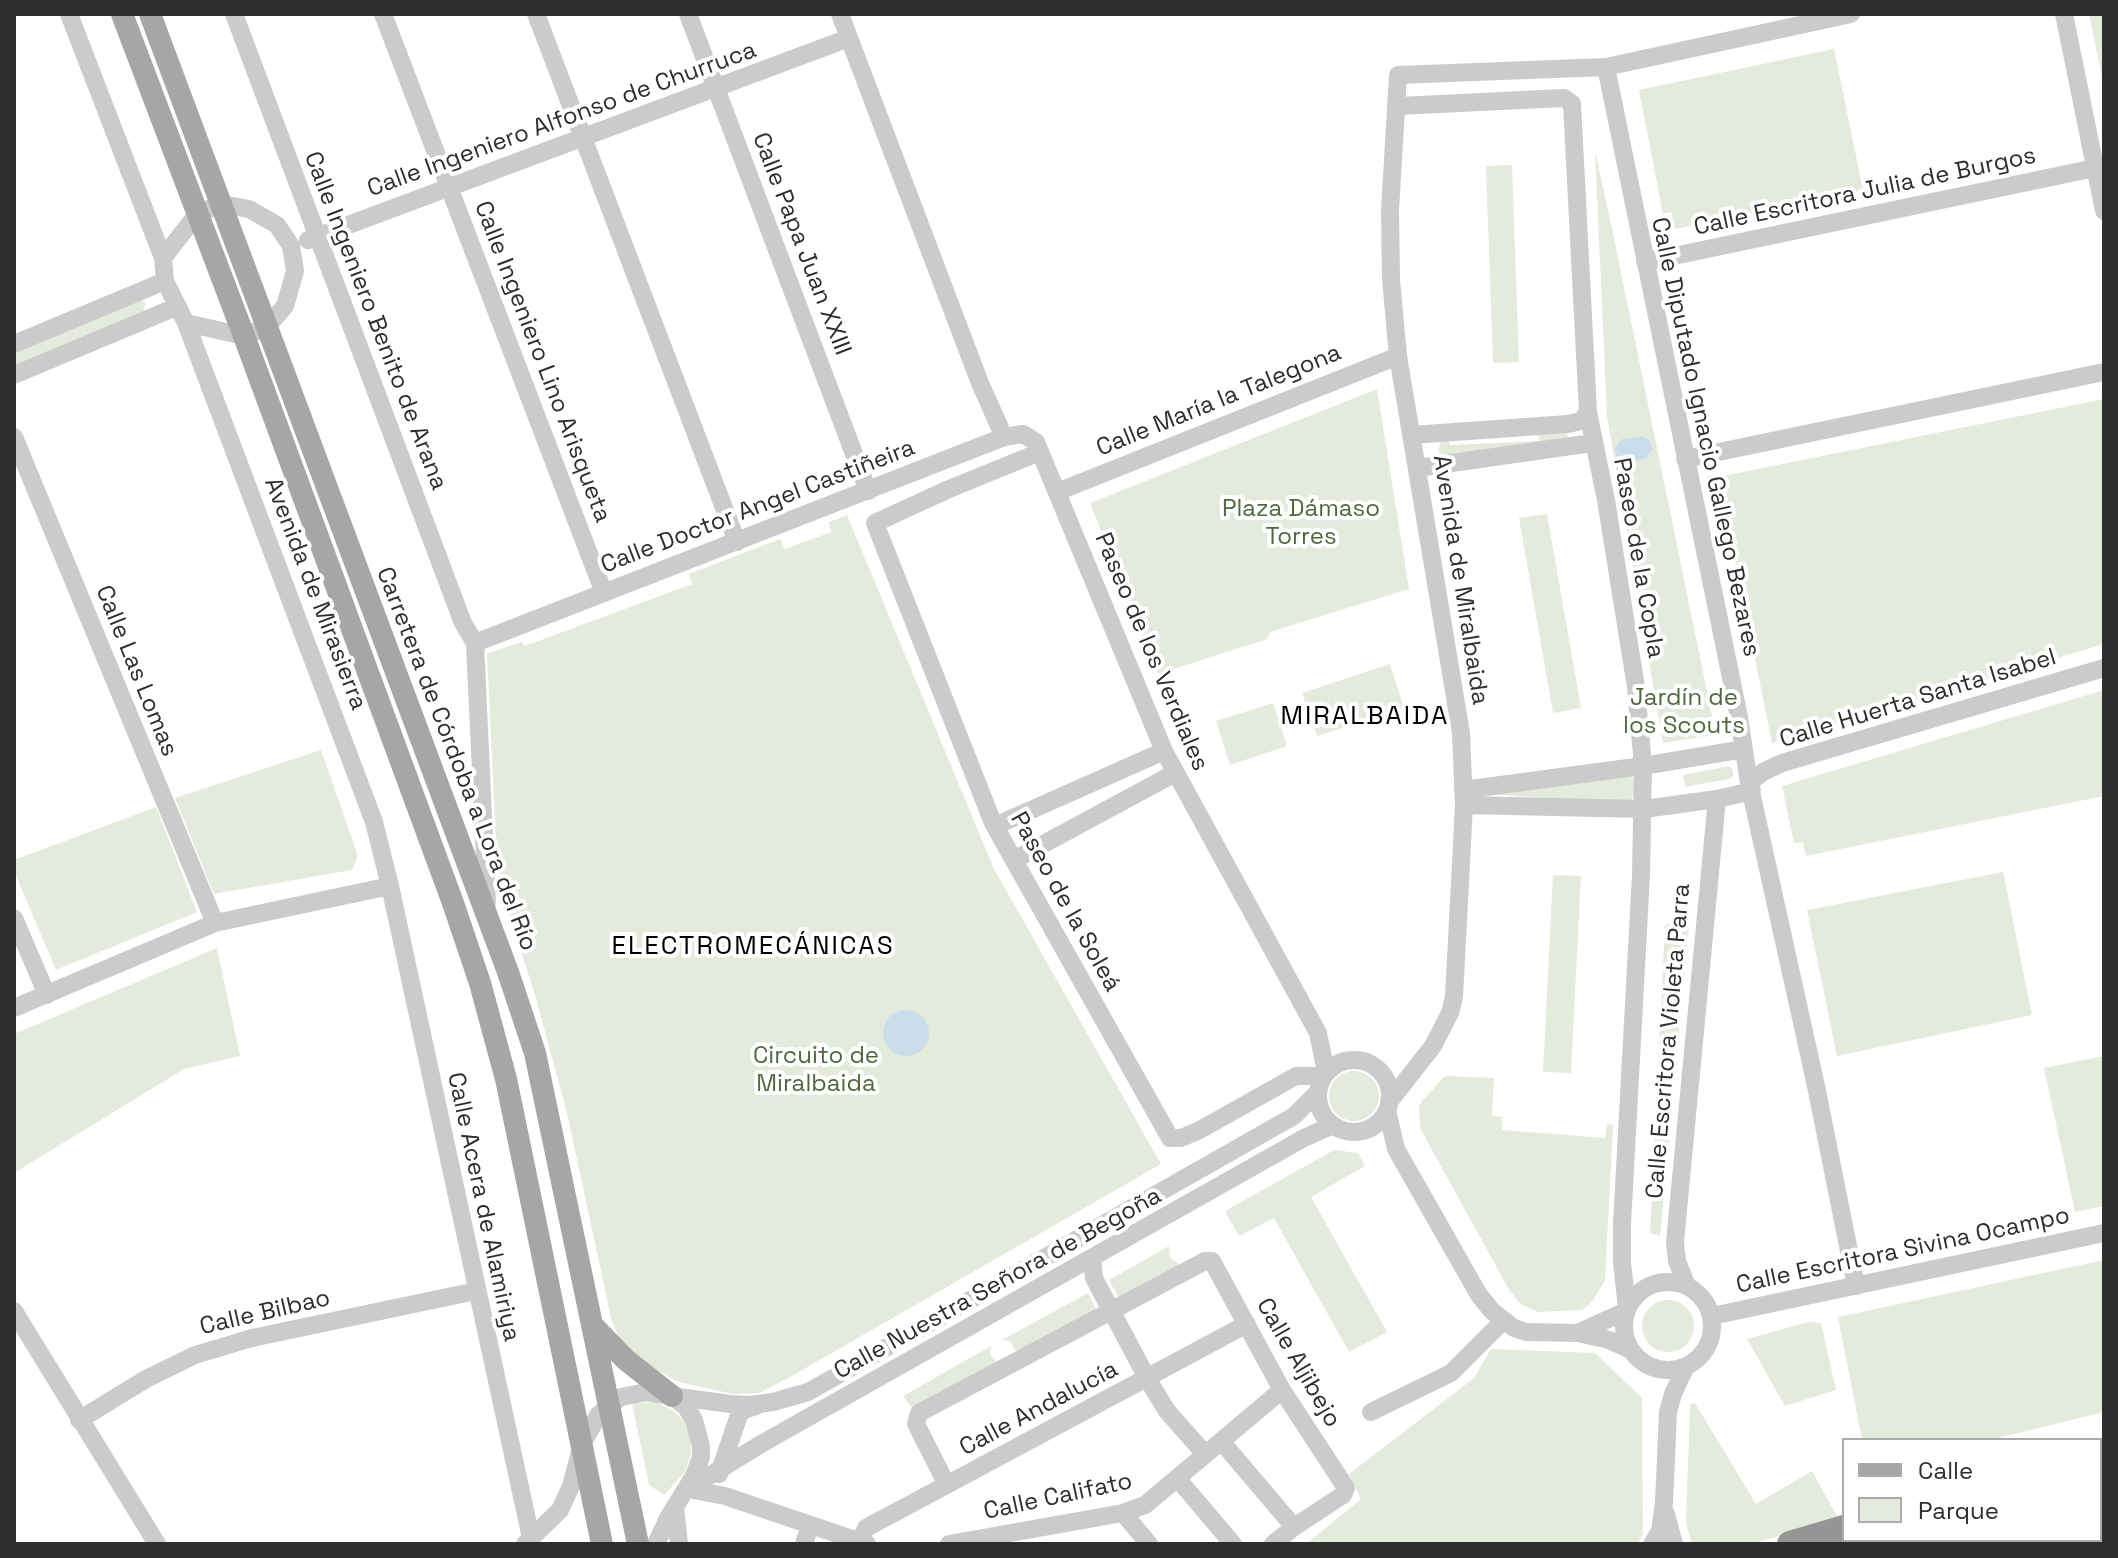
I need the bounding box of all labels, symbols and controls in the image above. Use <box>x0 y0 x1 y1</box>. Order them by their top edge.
street label: Calle Ingeniero Alfonso de Churruca <box>364 36 760 204</box>
street label: Calle Papa Juan XXIII <box>745 129 857 359</box>
street label: Calle Escritora Julia de Burgos <box>1691 142 2039 242</box>
street label: Calle Ingeniero Benito de Arana <box>297 148 453 494</box>
street label: Calle Ingeniero Lino Arisqueta <box>467 197 617 527</box>
street label: Calle Diputado Ignacio Gallego Bezares <box>1644 215 1766 659</box>
street label: Calle María la Talegona <box>1092 339 1346 463</box>
street label: Calle Doctor Angel Castiñeira <box>597 434 919 580</box>
street label: Avenida de Miralbaida <box>1426 453 1494 707</box>
street label: Paseo de la Copla <box>1606 456 1670 660</box>
street label: Avenida de Mirasierra <box>257 474 373 714</box>
park label: Plaza Dámaso Torres <box>1222 495 1380 551</box>
street label: Paseo de los Verdiales <box>1088 529 1214 775</box>
street label: Carretera de Córdoba a Lora del Río <box>369 563 543 955</box>
street label: Calle Las Lomas <box>89 581 183 761</box>
street label: Calle Huerta Santa Isabel <box>1776 643 2060 755</box>
park label: Jardín de los Scouts <box>1623 684 1745 740</box>
district label: MIRALBAIDA <box>1281 701 1449 733</box>
street label: Paseo de la Soleá <box>1004 807 1126 997</box>
street label: Calle Escritora Violeta Parra <box>1641 882 1697 1200</box>
district label: ELECTROMECÁNICAS <box>611 931 895 963</box>
park label: Circuito de Miralbaida <box>753 1042 879 1098</box>
street label: Calle Acera de Alamiriya <box>440 1070 526 1344</box>
street label: Calle Nuestra Señora de Begoña <box>829 1182 1167 1386</box>
street label: Calle Escritora Sivina Ocampo <box>1734 1202 2072 1300</box>
street label: Calle Bilbao <box>197 1284 333 1342</box>
street label: Calle Aljibejo <box>1249 1293 1347 1433</box>
street label: Calle Andalucía <box>955 1355 1123 1463</box>
legend <box>1842 1438 2102 1542</box>
text: Calle <box>1918 1455 1973 1486</box>
street label: Calle Califato <box>981 1467 1135 1527</box>
text: Parque <box>1918 1495 1999 1526</box>

